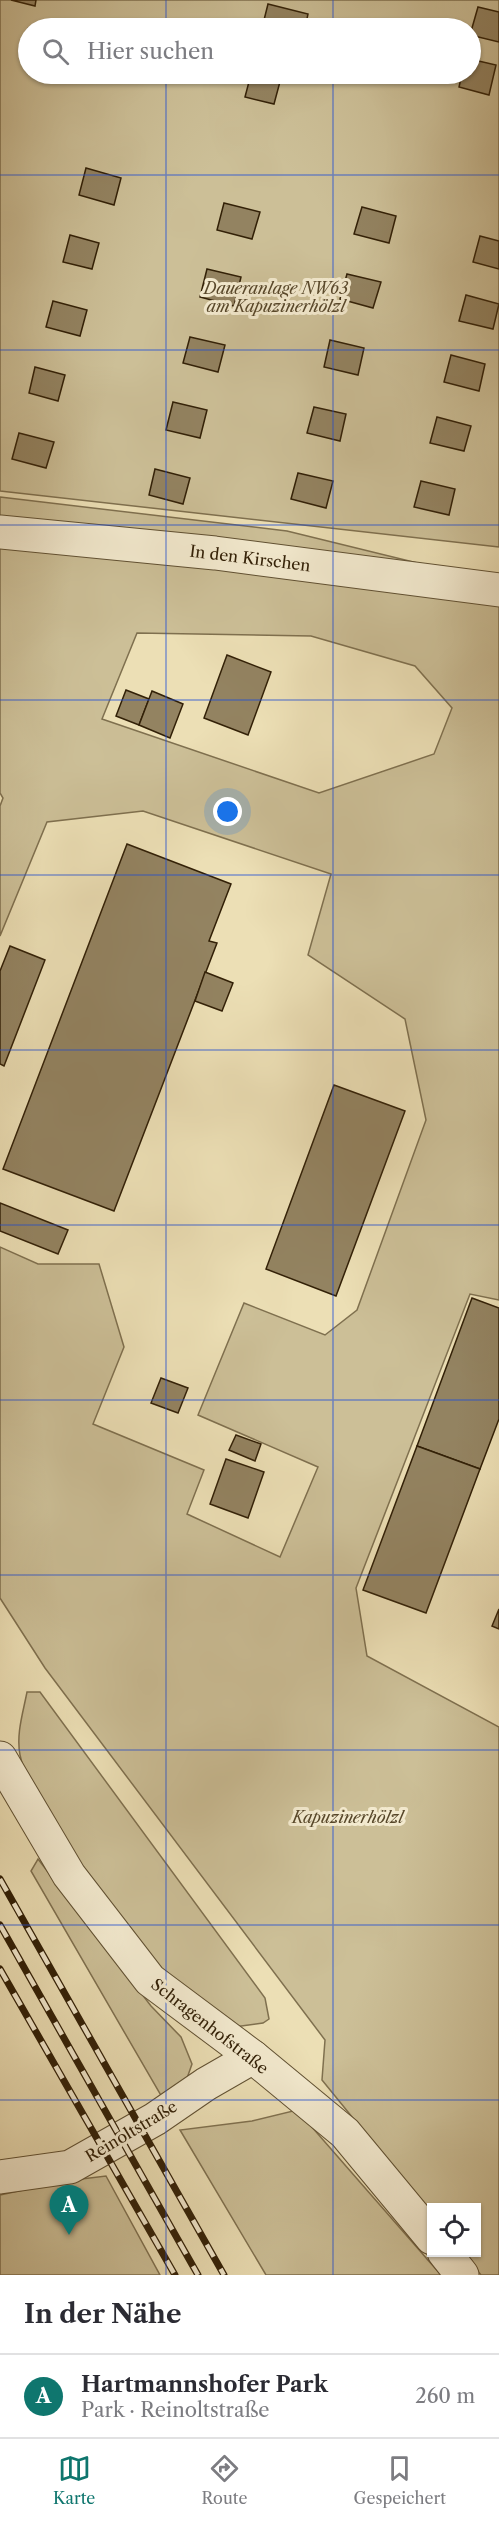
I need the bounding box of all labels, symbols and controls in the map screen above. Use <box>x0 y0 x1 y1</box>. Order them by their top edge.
search box <box>18 18 481 84</box>
icon: search <box>39 35 72 68</box>
text: Hier suchen <box>87 38 214 65</box>
park label: Daueranlage NW63 am Kapuzinerhölzl <box>202 278 349 316</box>
street label: In den Kirschen <box>188 541 312 575</box>
your location <box>213 797 242 826</box>
park label: Kapuzinerhölzl <box>290 1807 406 1827</box>
street label: Schragenhofstraße <box>147 1974 273 2078</box>
street label: Reinoltstraße <box>82 2096 180 2166</box>
pin: A <box>50 2186 88 2235</box>
map controls <box>427 2203 481 2257</box>
button: locate <box>427 2203 481 2257</box>
text: In der Nähe <box>24 2298 181 2330</box>
text: Hartmannshofer Park <box>81 2371 328 2398</box>
text: A <box>36 2384 51 2408</box>
text: 260 m <box>415 2384 475 2408</box>
text: Park · Reinoltstraße <box>81 2398 270 2422</box>
tab: Karte <box>53 2452 95 2508</box>
tab: Route <box>202 2452 247 2508</box>
tab: Gespeichert <box>354 2452 446 2508</box>

